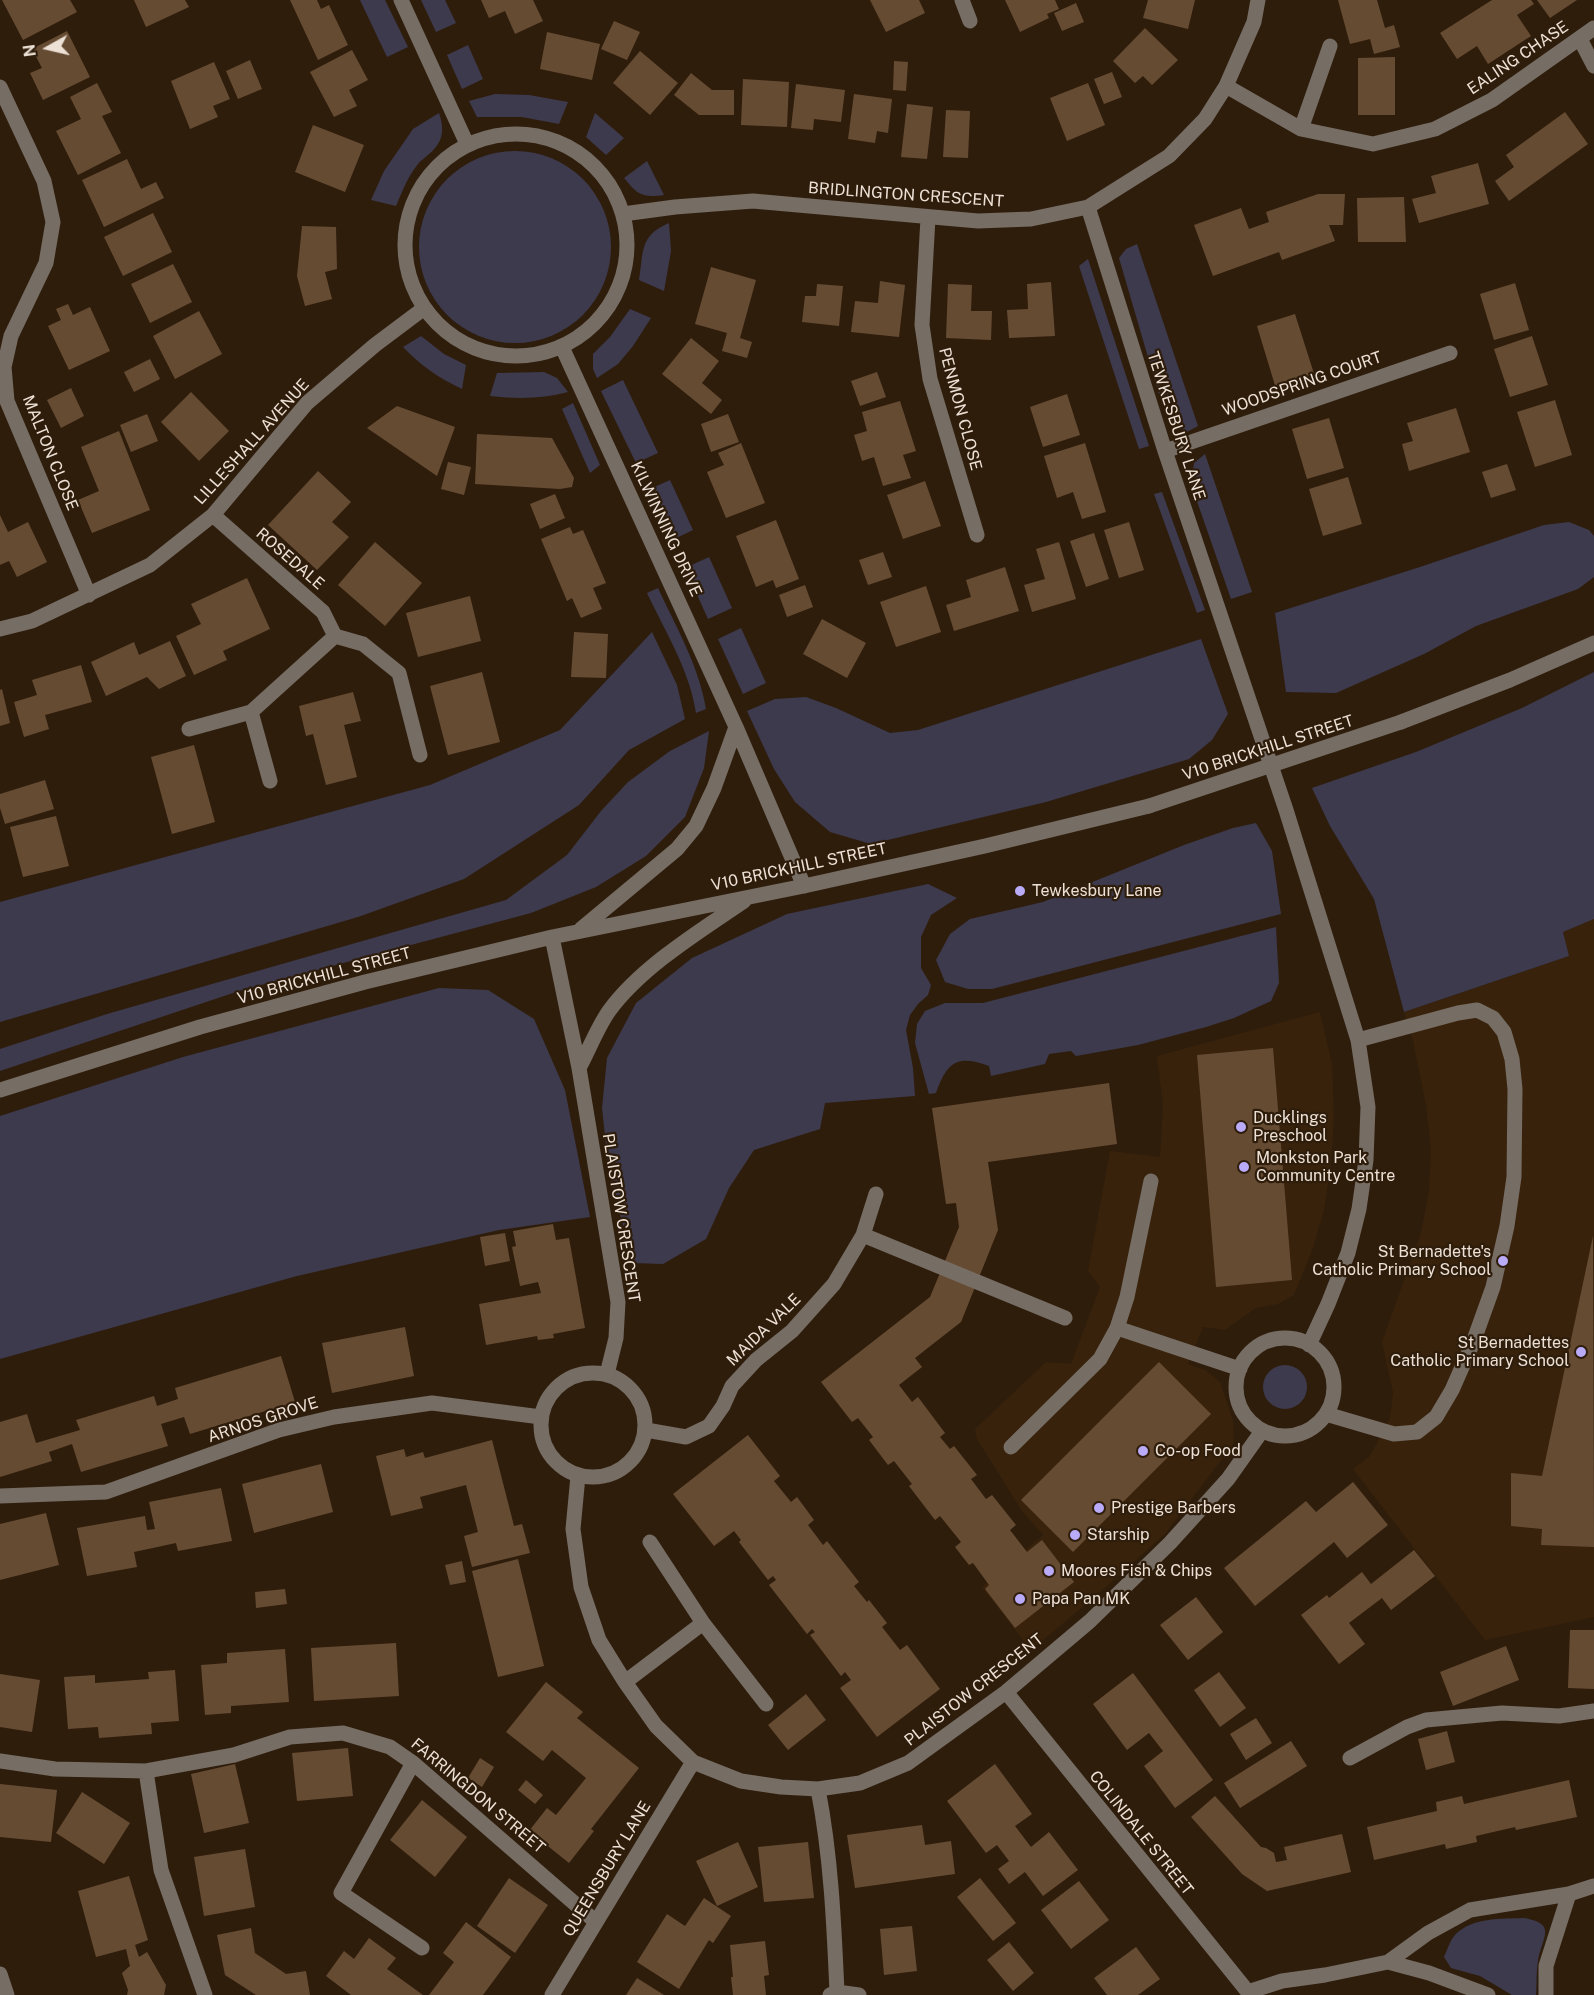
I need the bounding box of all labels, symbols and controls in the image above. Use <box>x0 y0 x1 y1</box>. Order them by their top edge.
street label: EALING CHASE <box>1464 17 1572 99</box>
north arrow <box>18 18 78 78</box>
text: N <box>19 43 40 58</box>
street label: BRIDLINGTON CRESCENT <box>807 179 1005 211</box>
street label: PENMON CLOSE <box>934 345 986 473</box>
street label: WOODSPRING COURT <box>1220 348 1384 420</box>
street label: TEWKESBURY LANE <box>1143 349 1209 503</box>
street label: LILLESHALL AVENUE <box>191 375 313 509</box>
street label: MALTON CLOSE <box>18 393 82 513</box>
street label: KILWINNING DRIVE <box>626 458 706 600</box>
street label: ROSEDALE <box>252 524 328 594</box>
street label: V10 BRICKHILL STREET <box>1180 711 1356 785</box>
street label: V10 BRICKHILL STREET <box>710 839 888 895</box>
place label: Tewkesbury Lane <box>1032 881 1161 901</box>
marker: Tewkesbury Lane <box>1013 884 1027 898</box>
street label: V10 BRICKHILL STREET <box>235 944 413 1008</box>
place label: Ducklings Preschool <box>1253 1108 1327 1146</box>
marker: Ducklings Preschool <box>1234 1120 1248 1134</box>
street label: PLAISTOW CRESCENT <box>598 1132 644 1304</box>
place label: Monkston Park Community Centre <box>1256 1148 1395 1186</box>
marker: Monkston Park Community Centre <box>1237 1160 1251 1174</box>
place label: St Bernadette's Catholic Primary School <box>1312 1242 1491 1280</box>
marker: St Bernadette's Catholic Primary School <box>1496 1254 1510 1268</box>
street label: MAIDA VALE <box>723 1290 805 1370</box>
place label: St Bernadettes Catholic Primary School <box>1390 1333 1569 1371</box>
marker: St Bernadettes Catholic Primary School <box>1574 1345 1588 1359</box>
street label: ARNOS GROVE <box>205 1393 321 1447</box>
place label: Co-op Food <box>1155 1441 1241 1461</box>
marker: Co-op Food <box>1136 1444 1150 1458</box>
place label: Prestige Barbers <box>1111 1498 1236 1518</box>
marker: Prestige Barbers <box>1092 1501 1106 1515</box>
place label: Starship <box>1087 1525 1150 1545</box>
marker: Starship <box>1068 1528 1082 1542</box>
place label: Moores Fish & Chips <box>1061 1561 1212 1581</box>
marker: Moores Fish & Chips <box>1042 1564 1056 1578</box>
place label: Papa Pan MK <box>1032 1589 1130 1609</box>
marker: Papa Pan MK <box>1013 1592 1027 1606</box>
street label: PLAISTOW CRESCENT <box>901 1630 1047 1750</box>
street label: FARRINGDON STREET <box>407 1734 549 1858</box>
street label: COLINDALE STREET <box>1085 1767 1197 1899</box>
street label: QUEENSBURY LANE <box>559 1798 655 1940</box>

